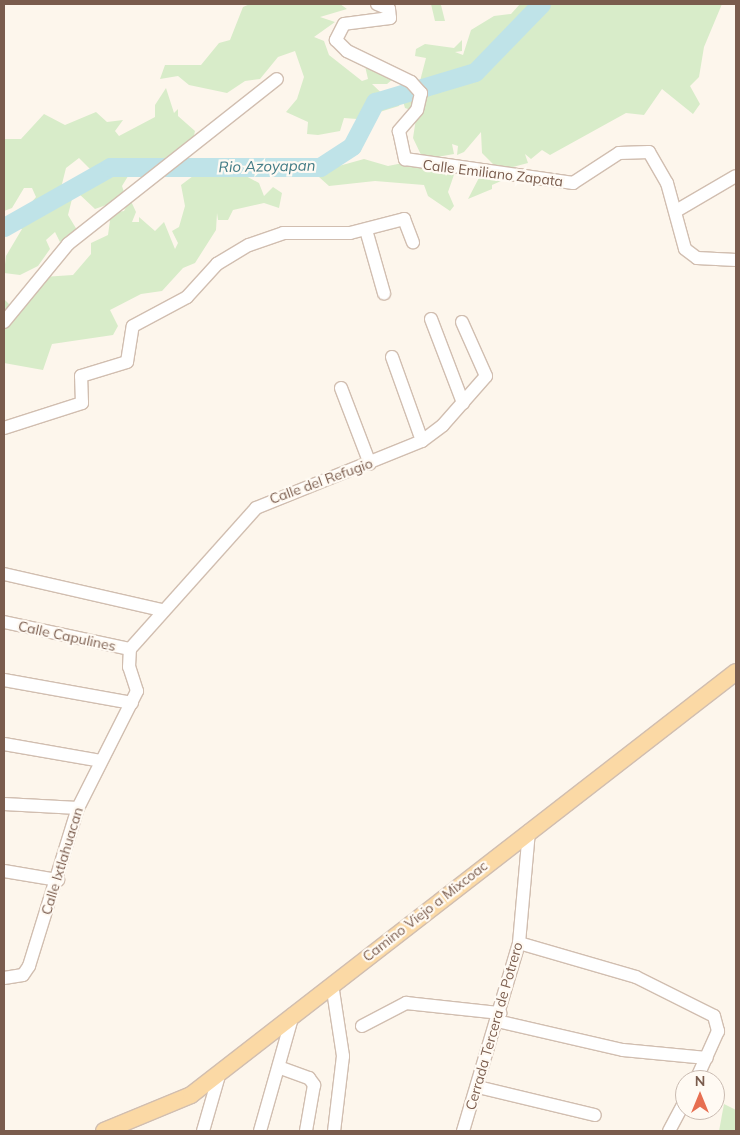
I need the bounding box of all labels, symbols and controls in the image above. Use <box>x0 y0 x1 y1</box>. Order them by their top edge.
water label: Rio Azoyapan <box>218 156 316 176</box>
street label: Calle Emiliano Zapata <box>422 156 564 190</box>
street label: Calle del Refugio <box>267 455 375 507</box>
street label: Calle Capulines <box>17 617 117 655</box>
street label: Calle Ixtlahuacan <box>38 805 86 917</box>
street label: Camino Viejo a Mixcoac <box>359 857 491 965</box>
street label: Cerrada Tercera de Potrero <box>462 940 526 1112</box>
north arrow <box>675 1070 725 1120</box>
text: N <box>695 1072 705 1090</box>

